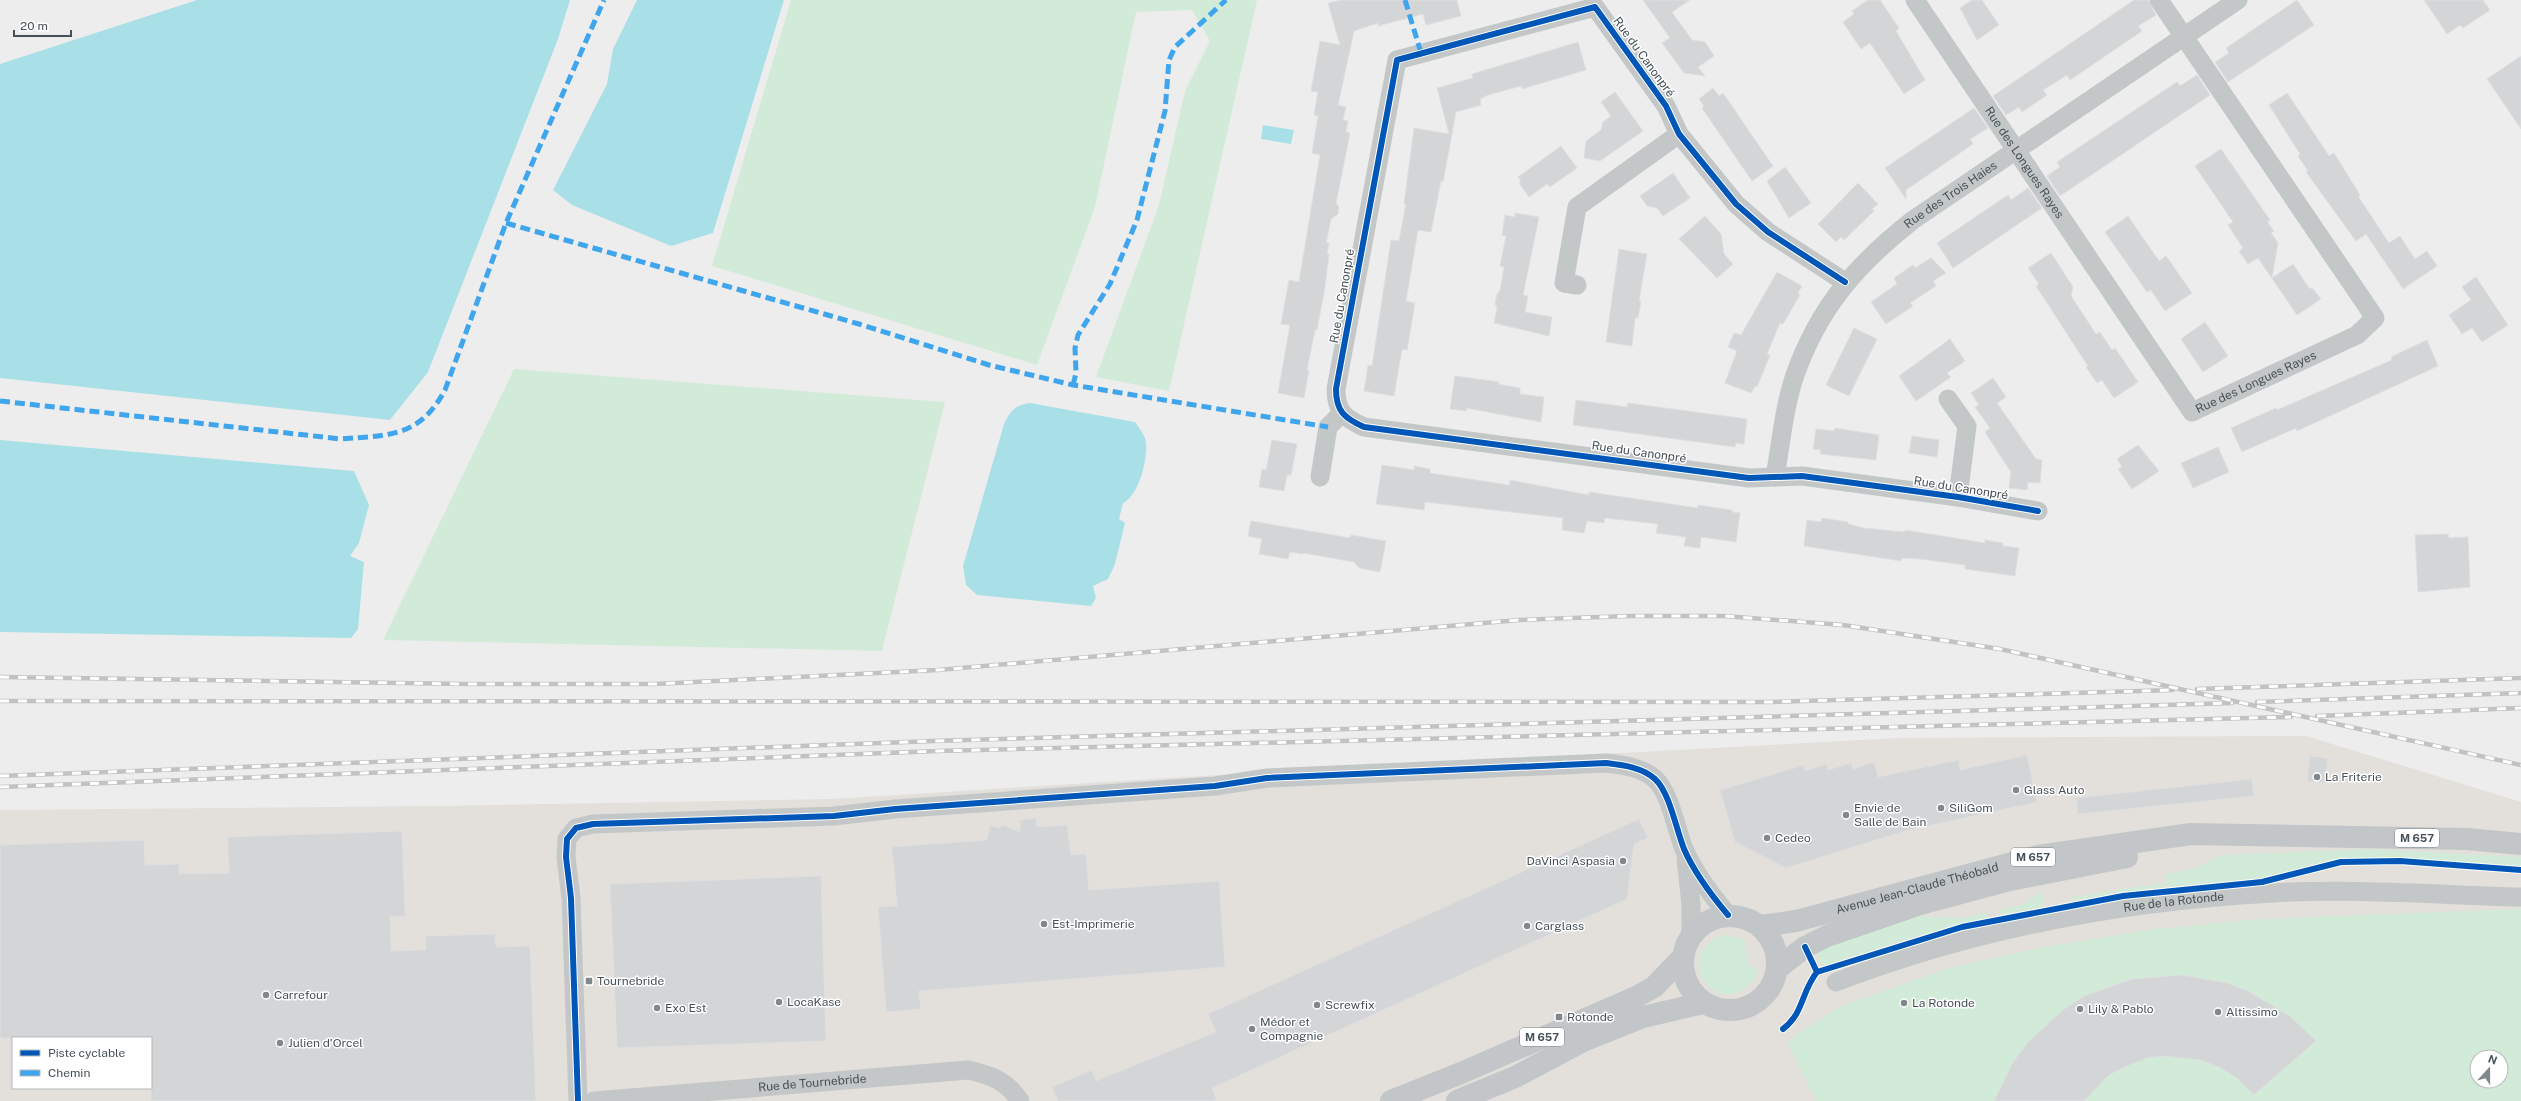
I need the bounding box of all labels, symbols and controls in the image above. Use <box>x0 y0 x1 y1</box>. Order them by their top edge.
scale bar <box>14 12 71 38</box>
street label: Rue du Canonpré <box>1610 14 1678 100</box>
text: 20 m <box>20 19 48 33</box>
street label: Rue des Longues Rayes <box>1982 104 2067 221</box>
street label: Rue des Trois Haies <box>1901 158 2000 231</box>
street label: Rue du Canonpré <box>1327 248 1357 344</box>
street label: Rue des Longues Rayes <box>2193 348 2318 416</box>
street label: Rue du Canonpré <box>1591 438 1687 466</box>
street label: Rue du Canonpré <box>1913 474 2009 502</box>
place label: La Friterie <box>2325 770 2382 784</box>
marker: La Friterie <box>2312 772 2322 782</box>
place label: Glass Auto <box>2024 783 2085 797</box>
marker: Glass Auto <box>2011 785 2021 795</box>
place label: Envie de Salle de Bain <box>1854 801 1926 829</box>
place label: SiliGom <box>1949 801 1993 815</box>
marker: SiliGom <box>1936 803 1946 813</box>
marker: Envie de Salle de Bain <box>1841 810 1851 820</box>
road number: M 657 <box>2395 829 2439 847</box>
place label: Cedeo <box>1775 831 1811 845</box>
marker: Cedeo <box>1762 833 1772 843</box>
road number: M 657 <box>2011 848 2055 866</box>
place label: DaVinci Aspasia <box>1526 854 1615 868</box>
marker: DaVinci Aspasia <box>1618 856 1628 866</box>
street label: Avenue Jean-Claude Théobald <box>1834 860 2000 917</box>
street label: Rue de la Rotonde <box>2122 889 2225 915</box>
place label: Est-Imprimerie <box>1052 917 1135 931</box>
marker: Est-Imprimerie <box>1039 919 1049 929</box>
place label: Carglass <box>1535 919 1584 933</box>
marker: Carglass <box>1522 921 1532 931</box>
place label: Tournebride <box>597 974 664 988</box>
marker: Tournebride <box>584 976 594 986</box>
place label: Carrefour <box>274 988 328 1002</box>
marker: Carrefour <box>261 990 271 1000</box>
place label: LocaKase <box>787 995 841 1009</box>
place label: La Rotonde <box>1912 996 1975 1010</box>
marker: LocaKase <box>774 997 784 1007</box>
place label: Screwfix <box>1325 998 1375 1012</box>
marker: La Rotonde <box>1899 998 1909 1008</box>
marker: Screwfix <box>1312 1000 1322 1010</box>
place label: Exo Est <box>665 1001 707 1015</box>
place label: Lily & Pablo <box>2088 1002 2154 1016</box>
marker: Exo Est <box>652 1003 662 1013</box>
marker: Lily & Pablo <box>2075 1004 2085 1014</box>
place label: Altissimo <box>2226 1005 2278 1019</box>
marker: Altissimo <box>2213 1007 2223 1017</box>
place label: Rotonde <box>1567 1010 1614 1024</box>
marker: Rotonde <box>1554 1012 1564 1022</box>
place label: Médor et Compagnie <box>1260 1015 1323 1043</box>
marker: Médor et Compagnie <box>1247 1024 1257 1034</box>
road number: M 657 <box>1520 1028 1564 1046</box>
place label: Julien d'Orcel <box>288 1036 363 1050</box>
legend <box>12 1037 152 1089</box>
marker: Julien d'Orcel <box>275 1038 285 1048</box>
text: Piste cyclable <box>48 1046 125 1060</box>
north arrow <box>2469 1049 2509 1089</box>
text: N <box>2486 1053 2499 1067</box>
text: Chemin <box>48 1066 90 1080</box>
street label: Rue de Tournebride <box>757 1071 867 1094</box>

